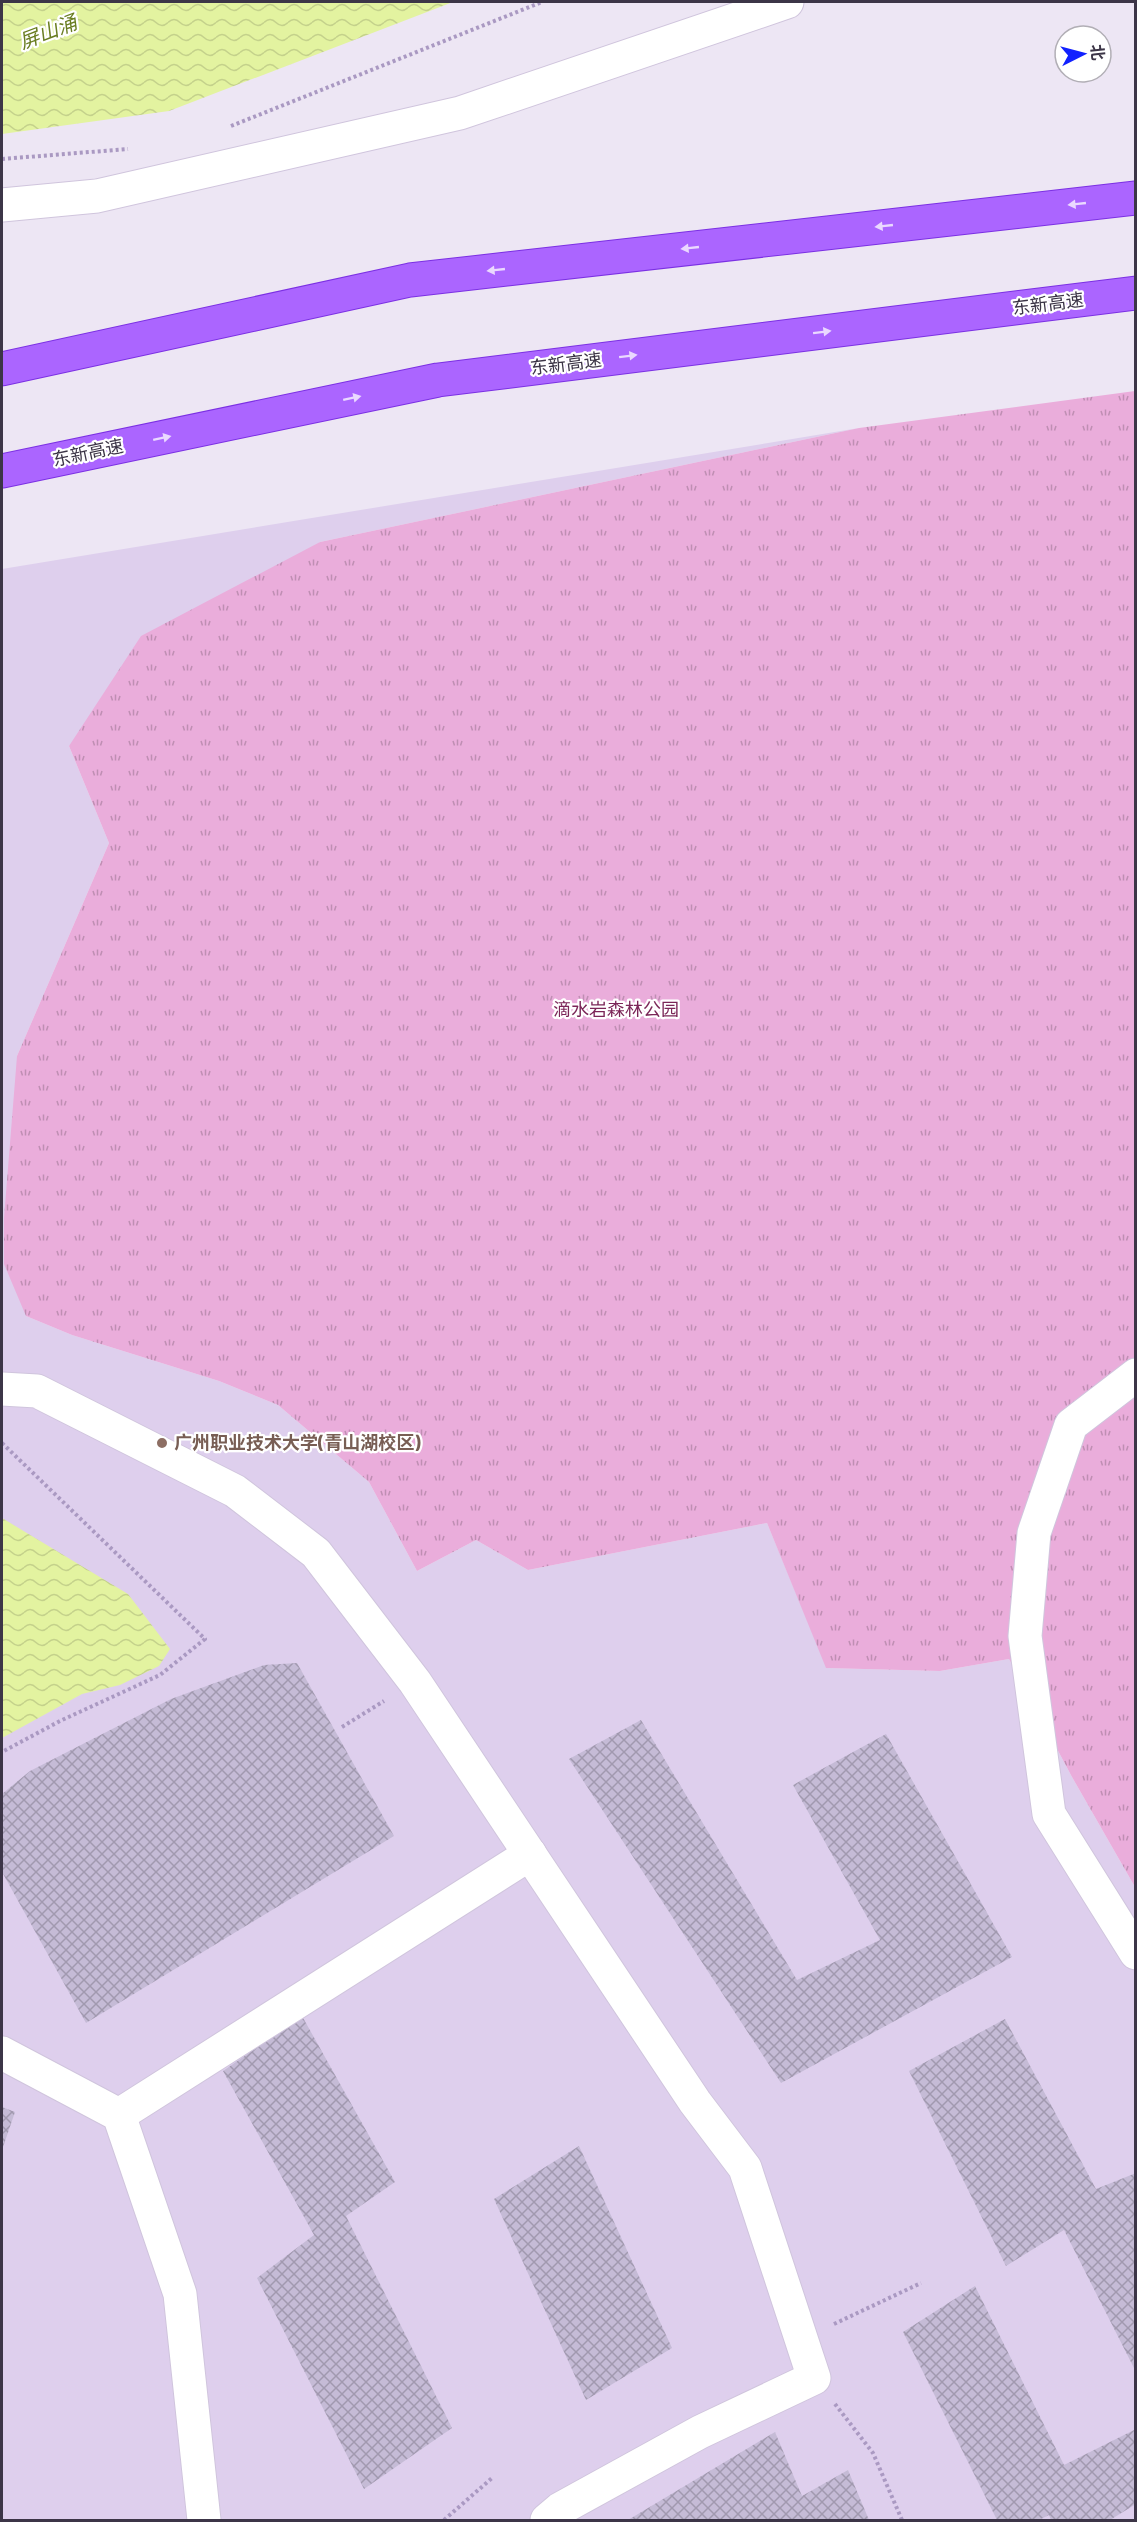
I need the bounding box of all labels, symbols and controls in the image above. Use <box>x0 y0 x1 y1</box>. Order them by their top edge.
water label: 屏山涌 <box>15 8 82 53</box>
north arrow <box>1053 24 1113 84</box>
text: 北 <box>1088 43 1109 61</box>
one-way arrow <box>1068 199 1087 209</box>
one-way arrow <box>874 221 893 231</box>
one-way arrow <box>680 243 699 253</box>
one-way arrow <box>487 265 506 275</box>
street label: 东新高速 <box>1011 288 1085 318</box>
one-way arrow <box>812 328 831 337</box>
street label: 东新高速 <box>529 348 603 378</box>
one-way arrow <box>619 352 638 361</box>
one-way arrow <box>343 393 362 402</box>
one-way arrow <box>152 433 171 442</box>
street label: 东新高速 <box>50 434 125 470</box>
park label: 滴水岩森林公园 <box>553 998 679 1020</box>
place label: 广州职业技术大学(青山湖校区) <box>174 1431 421 1453</box>
marker: 广州职业技术大学(青山湖校区) <box>155 1436 169 1450</box>

